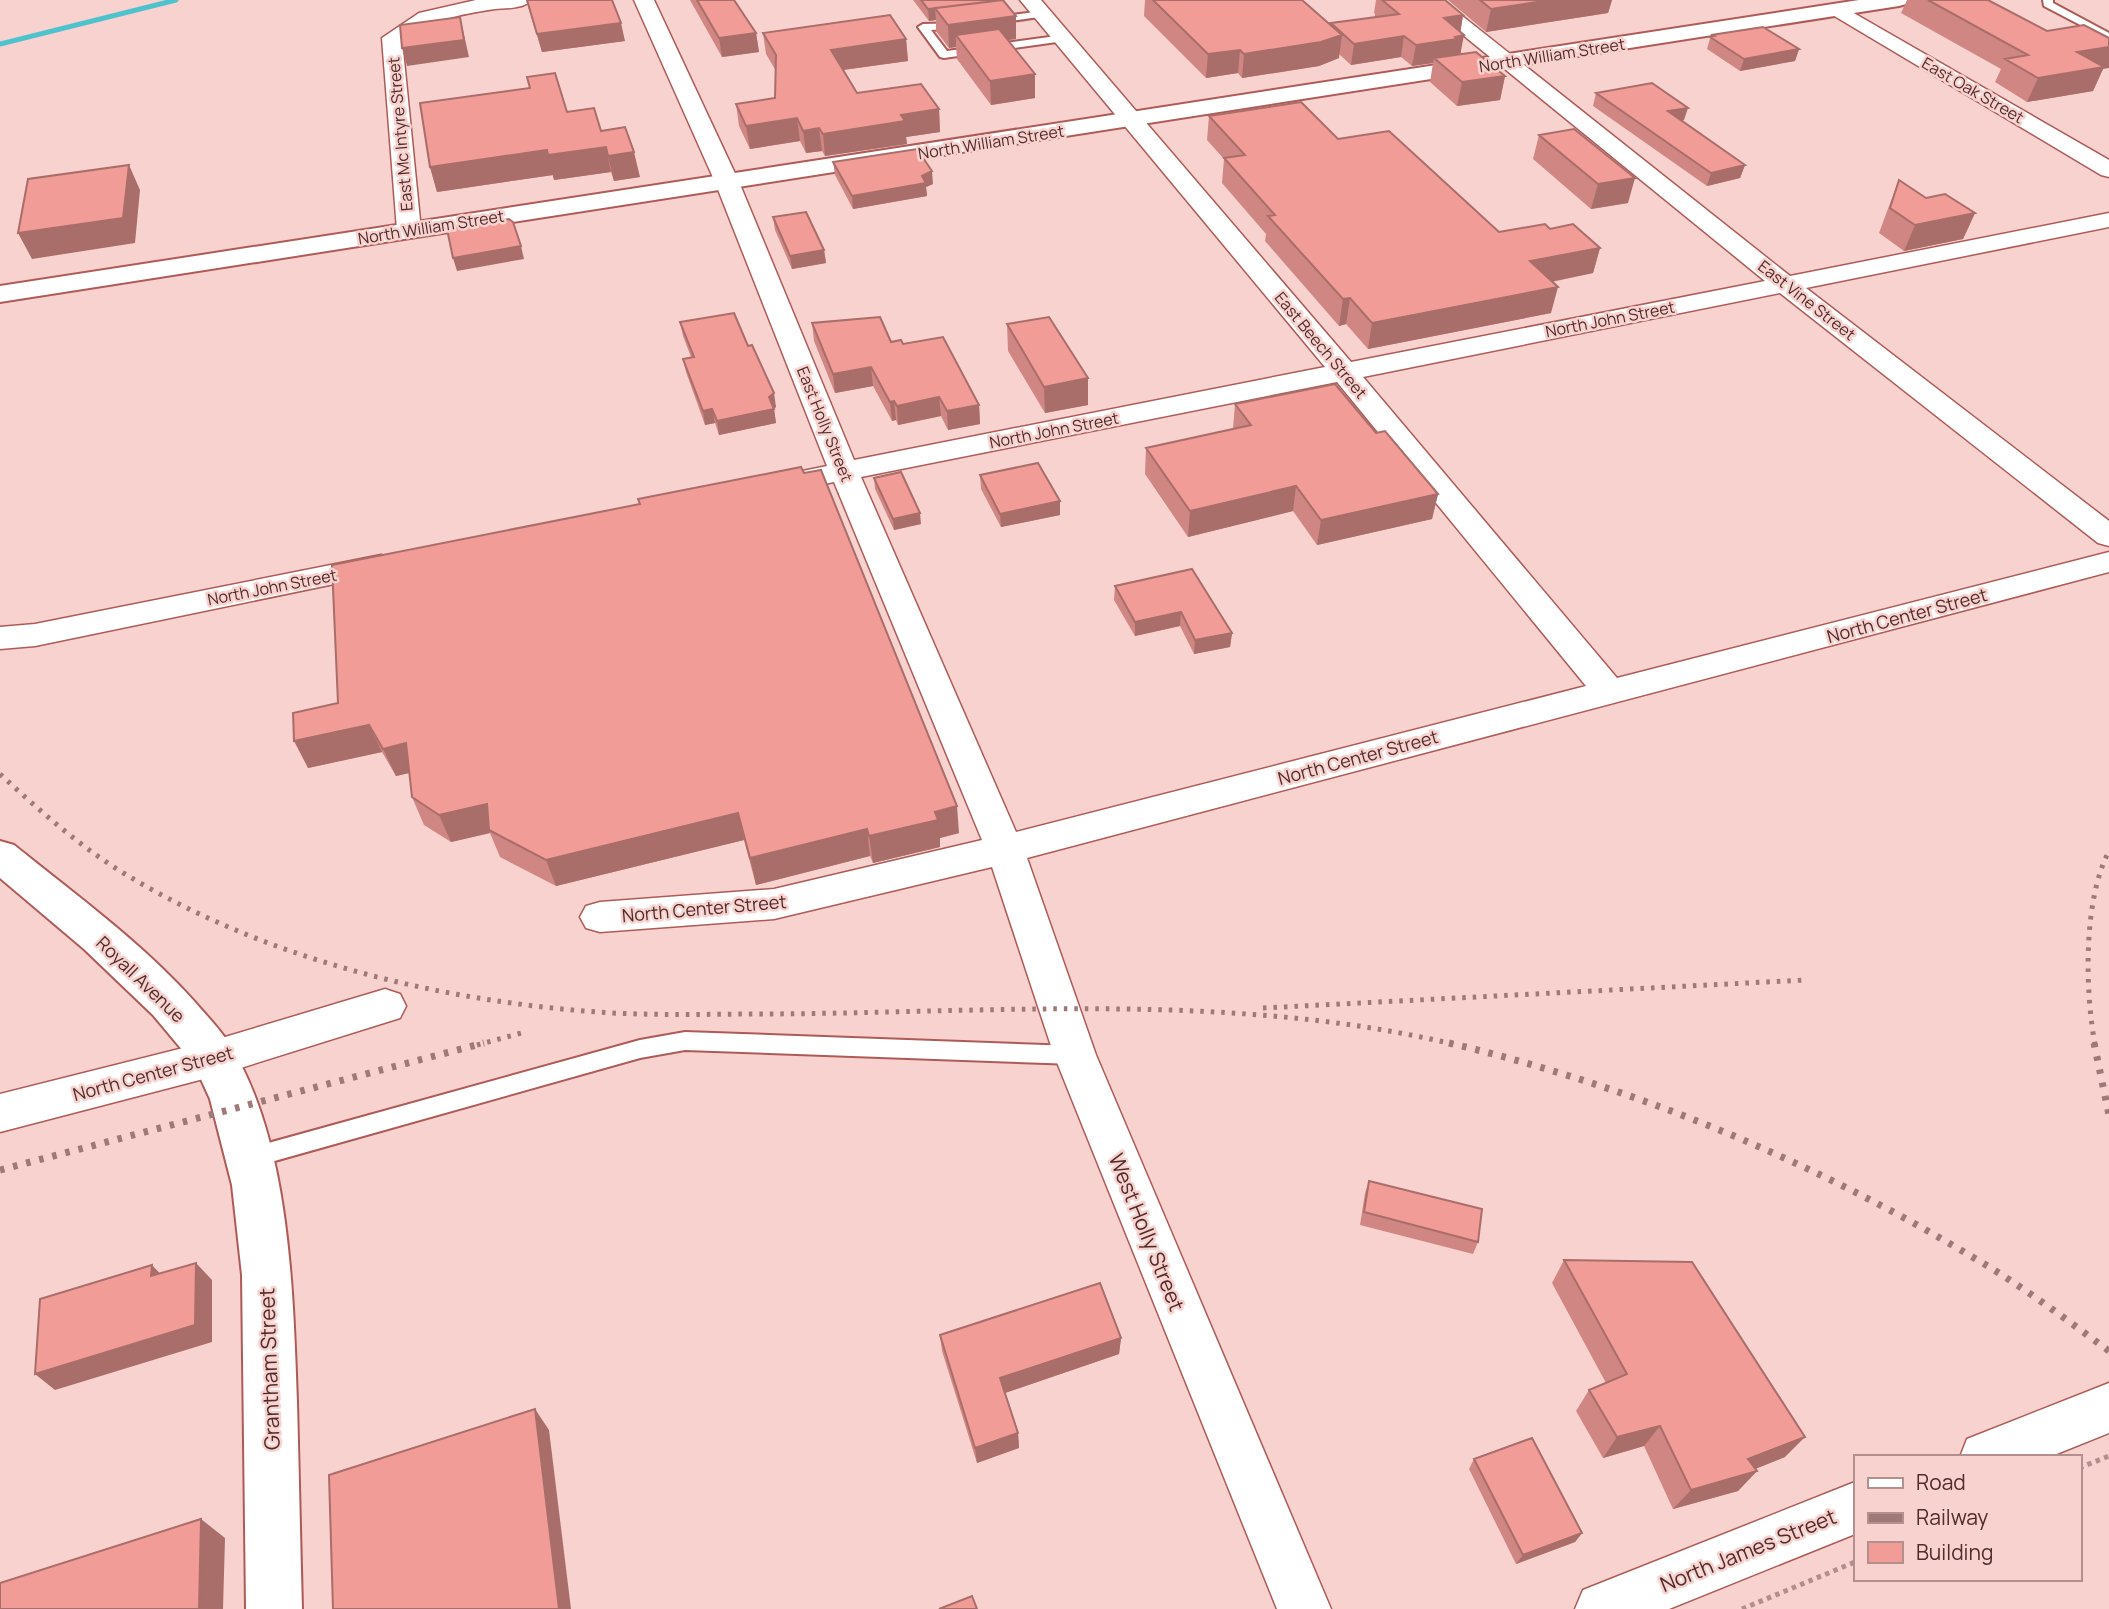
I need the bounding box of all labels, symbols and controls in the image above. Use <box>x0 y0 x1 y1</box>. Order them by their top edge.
street label: North William Street <box>1477 33 1627 77</box>
street label: East Oak Street <box>1918 52 2028 128</box>
street label: East Mc Intyre Street <box>382 56 418 212</box>
street label: North William Street <box>916 120 1066 164</box>
street label: North William Street <box>356 205 506 249</box>
street label: East Vine Street <box>1754 255 1860 345</box>
street label: East Beech Street <box>1270 287 1372 403</box>
street label: North John Street <box>1543 296 1677 342</box>
street label: East Holly Street <box>792 363 858 485</box>
street label: North John Street <box>987 407 1121 453</box>
street label: North John Street <box>205 564 339 610</box>
street label: North Center Street <box>1824 582 1990 648</box>
street label: North Center Street <box>1275 724 1441 790</box>
street label: North Center Street <box>621 889 787 927</box>
street label: Royall Avenue <box>92 931 190 1027</box>
street label: North Center Street <box>70 1040 236 1106</box>
street label: West Holly Street <box>1103 1149 1191 1315</box>
street label: Grantham Street <box>252 1287 286 1451</box>
legend <box>1854 1455 2081 1581</box>
text: Road <box>1916 1468 1966 1496</box>
street label: North James Street <box>1656 1502 1840 1598</box>
text: Railway <box>1916 1503 1988 1531</box>
text: Building <box>1916 1538 1993 1566</box>

